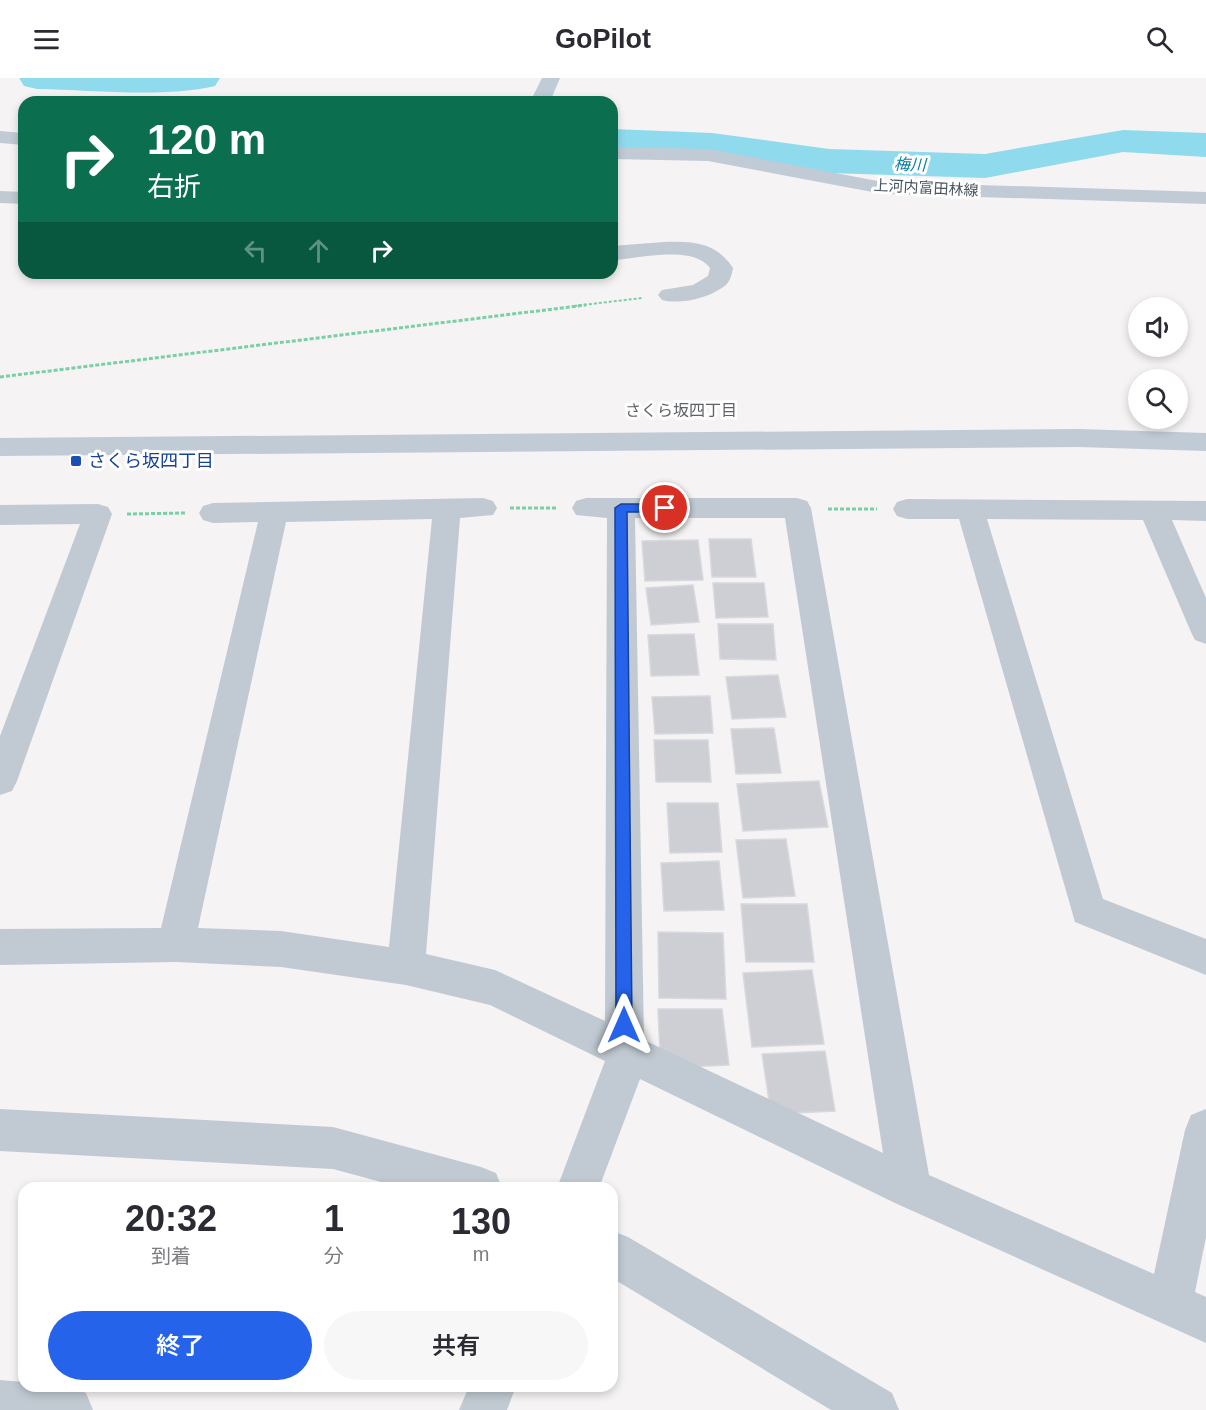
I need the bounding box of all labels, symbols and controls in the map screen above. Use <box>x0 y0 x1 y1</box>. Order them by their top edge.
icon: menu <box>30 23 63 56</box>
icon: search <box>1143 23 1176 56</box>
text: GoPilot <box>555 24 651 54</box>
text: 120 m <box>147 116 266 163</box>
icon: right <box>48 120 126 198</box>
water label: 梅川 <box>894 155 928 174</box>
text: 右折 <box>147 172 201 202</box>
street label: 上河内富田林線 <box>873 176 979 199</box>
icon: left <box>239 234 272 267</box>
icon: ahead <box>302 234 335 267</box>
icon: right <box>365 234 398 267</box>
map controls <box>1128 297 1188 429</box>
button: sound <box>1128 297 1188 357</box>
button: search <box>1128 369 1188 429</box>
district label: さくら坂四丁目 <box>625 402 737 419</box>
place label: さくら坂四丁目 <box>88 451 214 471</box>
marker: さくら坂四丁目 <box>69 454 83 468</box>
pin <box>639 482 690 533</box>
icon: arrive <box>648 491 681 524</box>
position arrow <box>592 993 656 1057</box>
text: 20:32 <box>125 1198 217 1239</box>
text: 1 <box>324 1198 344 1239</box>
text: 130 <box>451 1201 511 1242</box>
text: m <box>473 1243 489 1265</box>
text: 到着 <box>151 1245 191 1267</box>
text: 分 <box>324 1245 344 1267</box>
button: 終了 <box>48 1311 312 1380</box>
button: 共有 <box>324 1311 588 1380</box>

